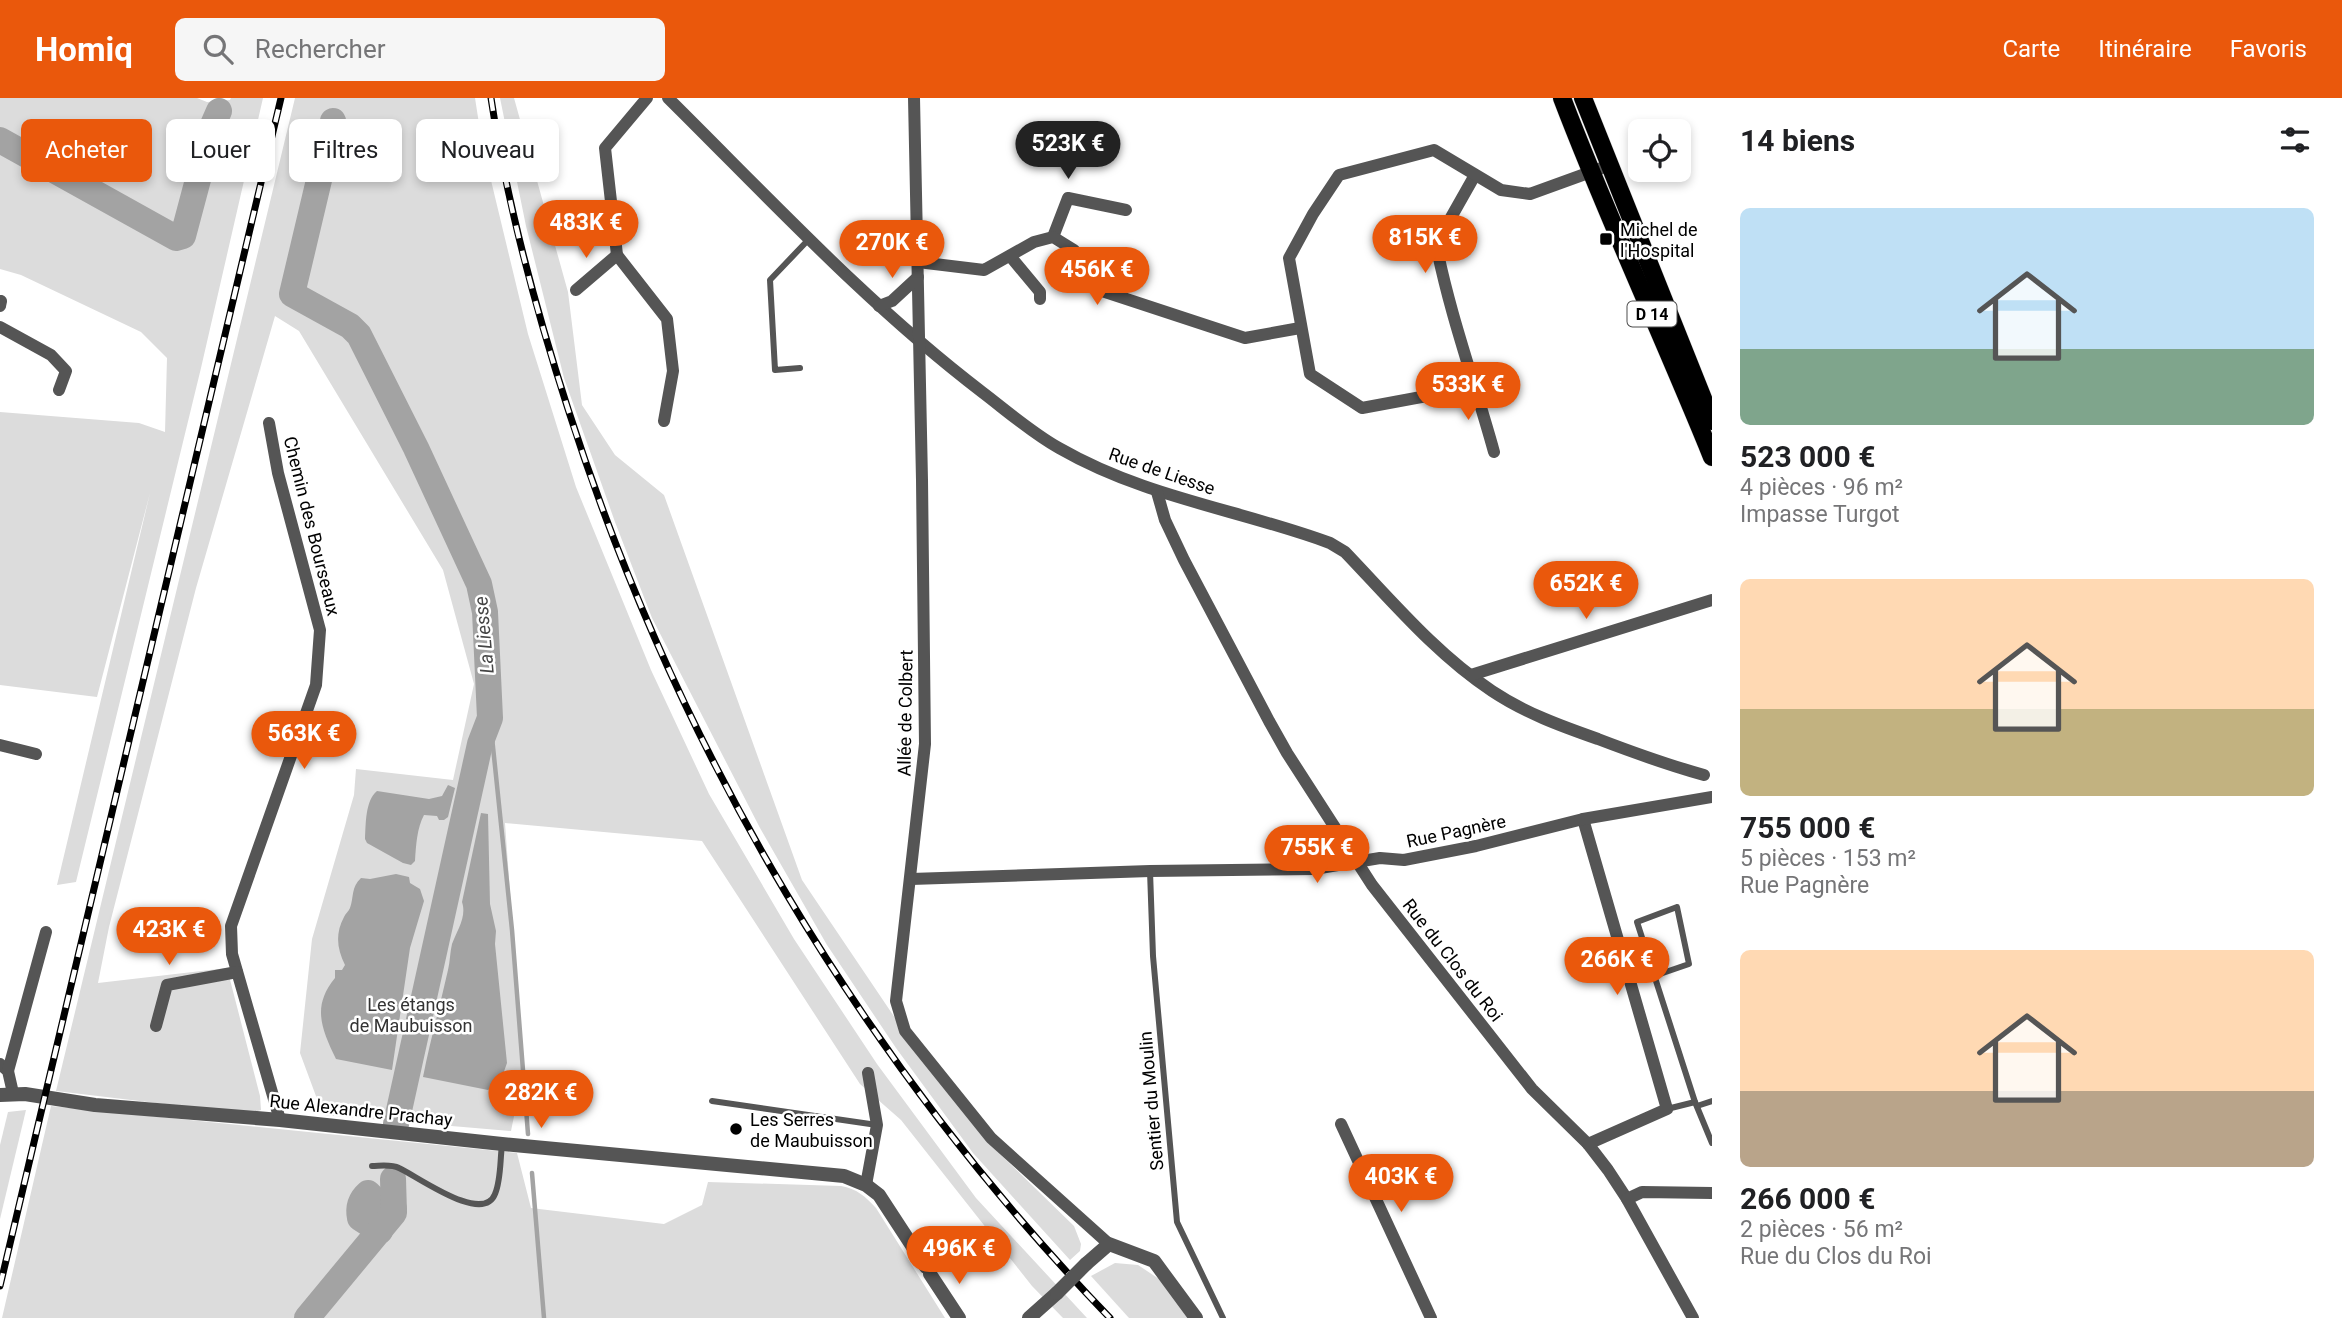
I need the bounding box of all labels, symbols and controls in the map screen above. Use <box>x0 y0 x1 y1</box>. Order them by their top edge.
search box <box>175 18 665 81</box>
text: Homiq <box>35 30 133 69</box>
icon: search <box>199 30 237 68</box>
text: Rechercher <box>255 34 385 64</box>
text: Carte <box>2002 35 2060 63</box>
text: Itinéraire <box>2098 35 2192 63</box>
text: Favoris <box>2230 35 2307 63</box>
chip: Acheter <box>21 119 152 182</box>
chip: Louer <box>166 119 275 182</box>
chip: Filtres <box>289 119 402 182</box>
chip: Nouveau <box>416 119 559 182</box>
map controls <box>1628 119 1691 182</box>
button: locate <box>1628 119 1691 182</box>
icon: filters <box>2276 121 2314 159</box>
pin: 523K € <box>1011 122 1125 181</box>
text: 14 biens <box>1740 123 1855 158</box>
text: 523K € <box>1031 130 1105 157</box>
pin: 483K € <box>529 200 643 260</box>
text: 483K € <box>549 209 623 236</box>
pin: 815K € <box>1368 216 1482 275</box>
place label: Michel de l'Hospital <box>1620 219 1698 261</box>
pin: 270K € <box>835 220 949 280</box>
text: 815K € <box>1388 224 1462 251</box>
text: 270K € <box>855 229 929 256</box>
marker: Michel de l'Hospital <box>1598 231 1614 247</box>
pin: 456K € <box>1040 248 1154 307</box>
icon: home <box>1964 253 2090 379</box>
text: 456K € <box>1060 256 1134 283</box>
road number: D 14 <box>1628 302 1676 327</box>
pin: 533K € <box>1411 362 1525 422</box>
text: 533K € <box>1431 371 1505 398</box>
street label: Chemin des Bourseaux <box>280 434 344 618</box>
text: 523 000 € <box>1740 439 1875 474</box>
street label: Rue de Liesse <box>1106 443 1218 499</box>
text: 4 pièces · 96 m² <box>1740 474 1903 501</box>
text: Impasse Turgot <box>1740 501 1900 528</box>
pin: 652K € <box>1529 561 1643 621</box>
text: 652K € <box>1549 570 1623 597</box>
water label: La Liesse <box>469 595 499 675</box>
icon: home <box>1964 624 2090 750</box>
street label: Allée de Colbert <box>893 649 917 777</box>
pin: 563K € <box>247 712 361 771</box>
text: 563K € <box>267 720 341 747</box>
street label: Rue Pagnère <box>1404 810 1508 852</box>
text: 755 000 € <box>1740 810 1875 845</box>
pin: 755K € <box>1260 826 1374 885</box>
text: 755K € <box>1280 834 1354 861</box>
text: 5 pièces · 153 m² <box>1740 845 1916 872</box>
text: Rue Pagnère <box>1740 872 1869 899</box>
street label: Rue du Clos du Roi <box>1399 894 1507 1026</box>
pin: 423K € <box>112 908 226 967</box>
text: 423K € <box>132 916 206 943</box>
pin: 266K € <box>1560 937 1674 997</box>
text: 266K € <box>1580 946 1654 973</box>
park label: Les étangs de Maubuisson <box>350 994 472 1036</box>
icon: home <box>1964 995 2090 1121</box>
street label: Sentier du Moulin <box>1134 1031 1168 1171</box>
pin: 282K € <box>484 1070 598 1130</box>
text: 282K € <box>504 1079 578 1106</box>
street label: Rue Alexandre Prachay <box>268 1090 454 1130</box>
place label: Les Serres de Maubuisson <box>750 1109 873 1151</box>
marker: Les Serres de Maubuisson <box>728 1121 744 1137</box>
pin: 403K € <box>1344 1154 1458 1214</box>
text: 403K € <box>1364 1163 1438 1190</box>
text: 266 000 € <box>1740 1181 1875 1216</box>
text: 2 pièces · 56 m² <box>1740 1216 1903 1243</box>
pin: 496K € <box>902 1226 1016 1286</box>
text: 496K € <box>922 1235 996 1262</box>
text: Rue du Clos du Roi <box>1740 1243 1932 1270</box>

